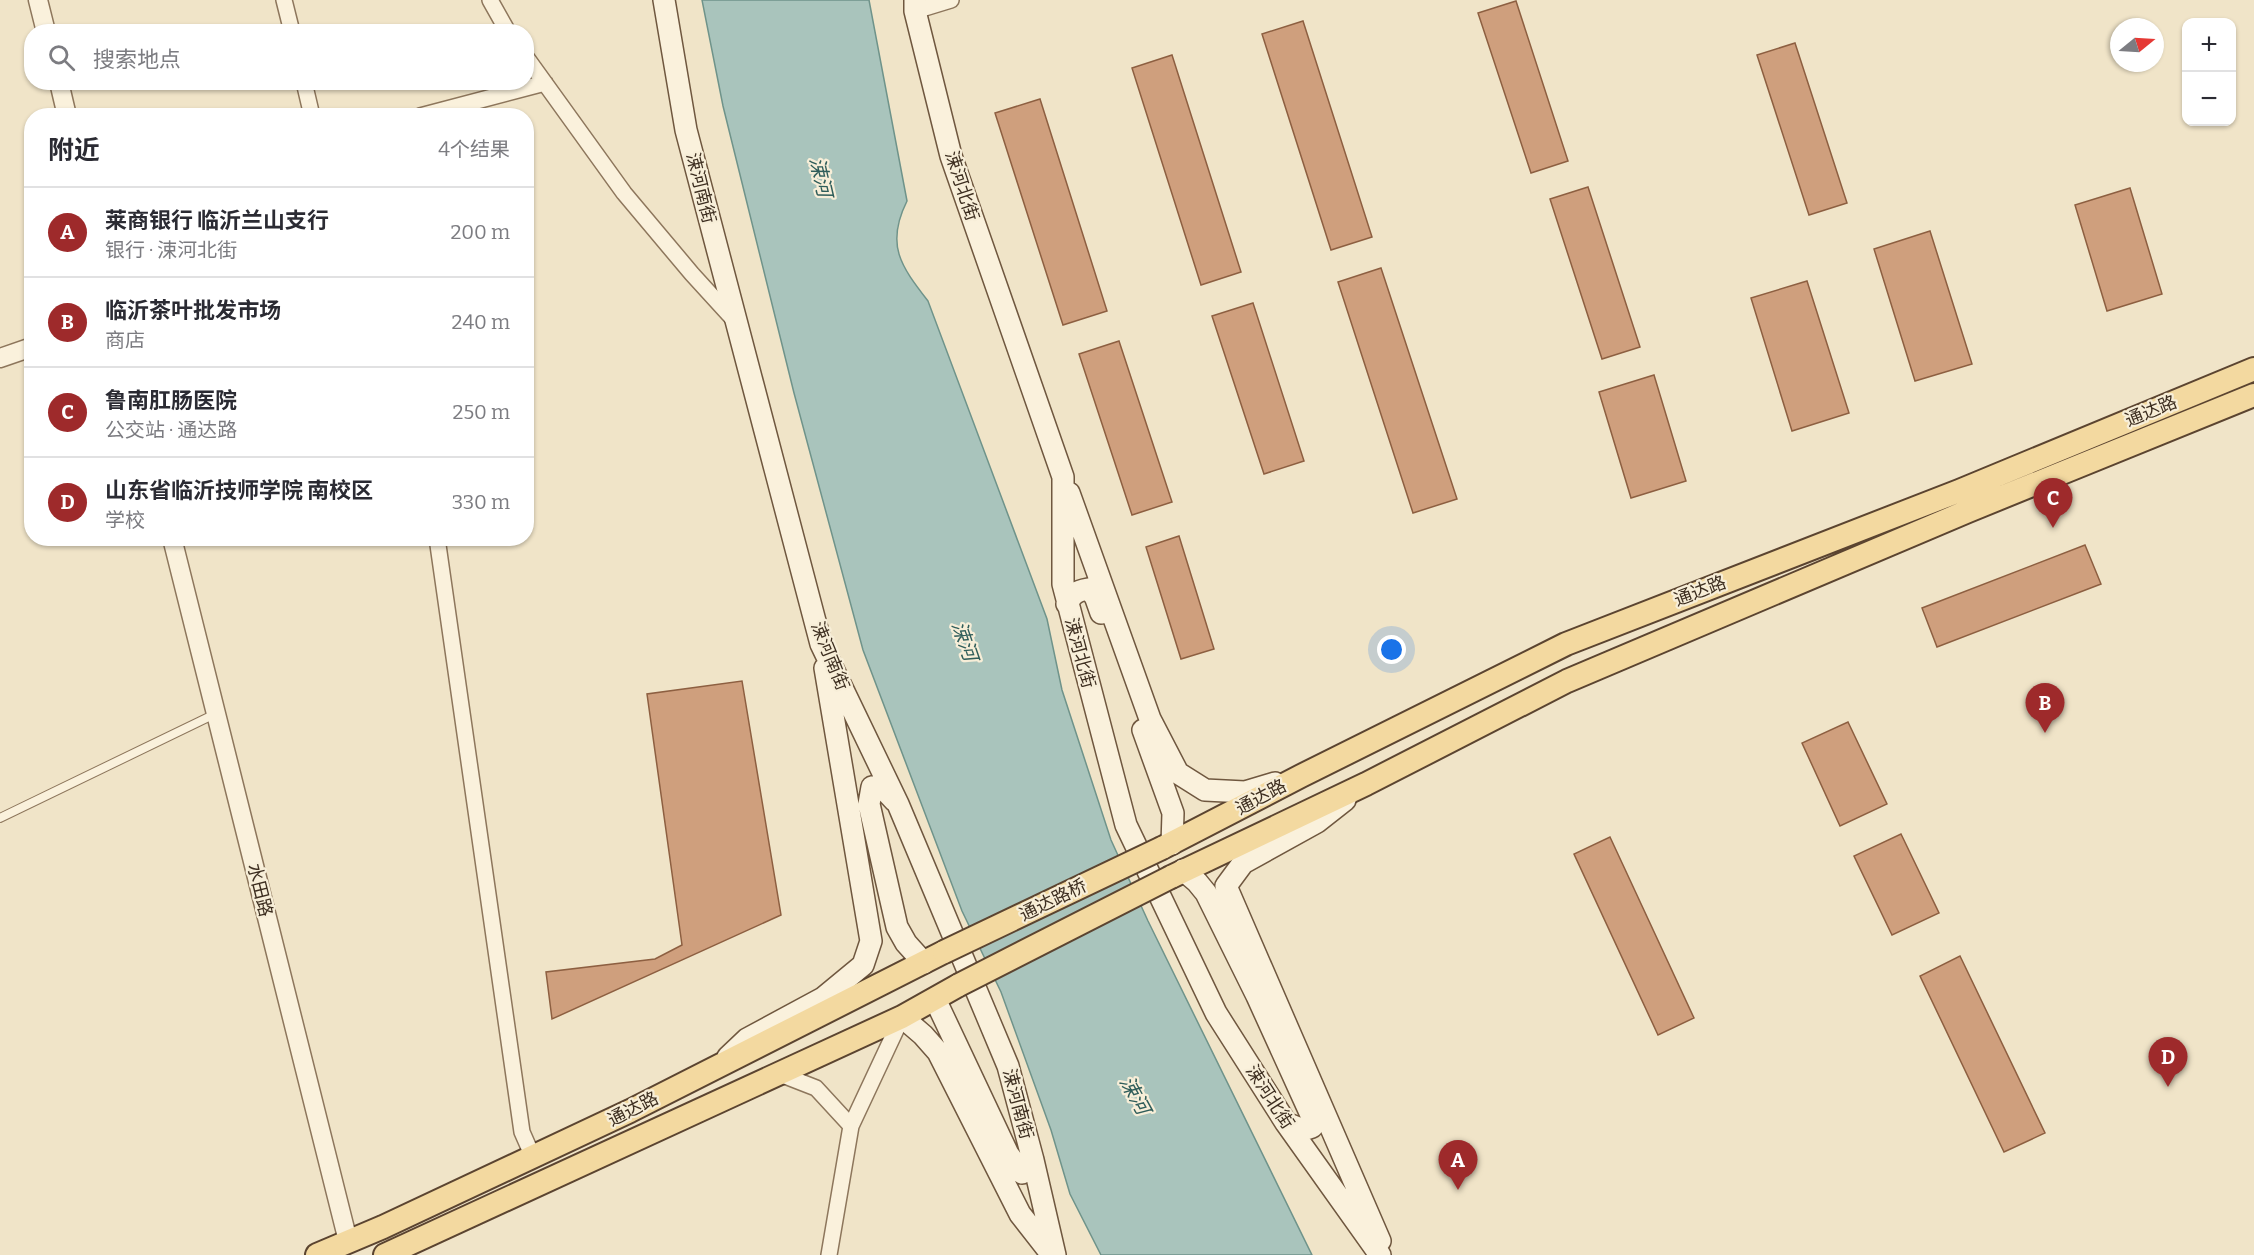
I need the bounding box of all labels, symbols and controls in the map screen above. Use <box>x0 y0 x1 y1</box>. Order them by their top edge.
north arrow <box>2110 18 2164 72</box>
map controls <box>2182 18 2236 126</box>
button: + <box>2182 18 2236 72</box>
search box <box>24 24 534 90</box>
icon: search <box>45 41 78 74</box>
text: 搜索地点 <box>93 46 181 73</box>
button: − <box>2182 72 2236 126</box>
text: 附近 <box>48 135 100 166</box>
text: 4个结果 <box>438 137 510 161</box>
street label: 涑河北街 <box>940 148 984 224</box>
street label: 涑河南街 <box>682 150 720 226</box>
water label: 涑河 <box>805 155 838 203</box>
text: 莱商银行 临沂兰山支行 <box>105 207 329 234</box>
text: A <box>60 220 75 244</box>
text: 200 m <box>450 220 510 244</box>
text: 银行 · 涑河北街 <box>105 238 237 262</box>
text: 临沂茶叶批发市场 <box>105 297 281 324</box>
text: B <box>61 310 74 334</box>
text: 240 m <box>452 310 510 334</box>
text: 商店 <box>105 328 145 352</box>
text: 鲁南肛肠医院 <box>105 387 237 414</box>
street label: 通达路 <box>2122 391 2180 431</box>
text: C <box>61 400 74 424</box>
text: 250 m <box>453 400 510 424</box>
text: 公交站 · 通达路 <box>105 418 237 442</box>
text: 山东省临沂技师学院 南校区 <box>105 477 373 504</box>
pin: C <box>2034 478 2072 528</box>
text: D <box>60 490 75 514</box>
text: 330 m <box>452 490 510 514</box>
text: 学校 <box>105 508 145 532</box>
street label: 通达路 <box>1671 571 1729 611</box>
street label: 涑河北街 <box>1060 615 1100 691</box>
water label: 涑河 <box>947 618 984 668</box>
street label: 涑河南街 <box>806 619 854 693</box>
your location <box>1377 635 1406 664</box>
pin: B <box>2026 684 2064 733</box>
street label: 通达路 <box>1232 775 1290 819</box>
street label: 水田路 <box>243 861 277 919</box>
street label: 通达路桥 <box>1016 874 1090 926</box>
pin: D <box>2148 1038 2188 1087</box>
street label: 涑河北街 <box>1241 1061 1299 1133</box>
street label: 涑河南街 <box>998 1066 1038 1142</box>
water label: 涑河 <box>1115 1072 1157 1122</box>
street label: 通达路 <box>604 1087 662 1131</box>
pin: A <box>1438 1140 1478 1190</box>

